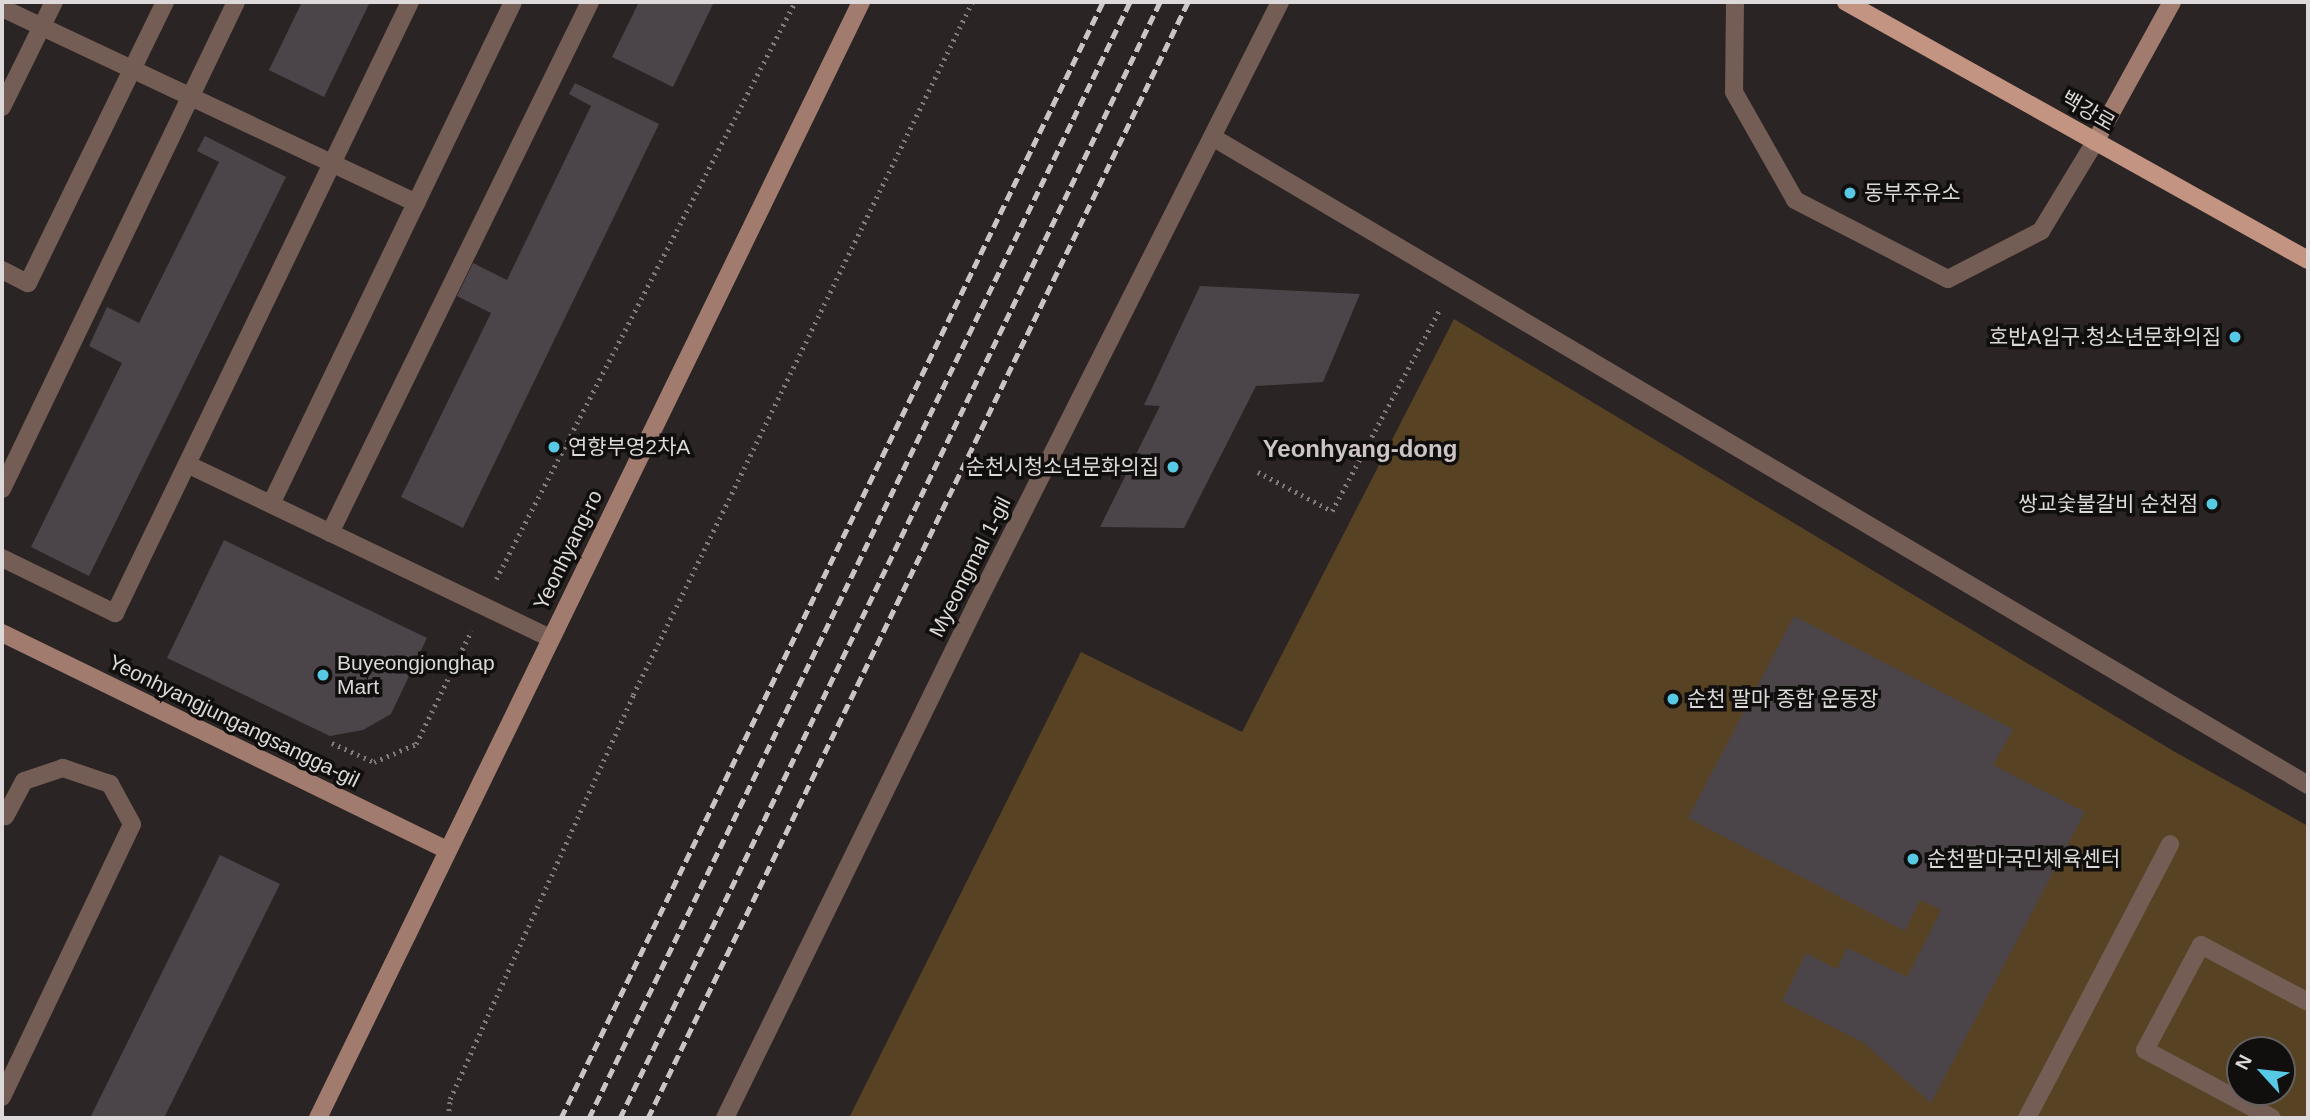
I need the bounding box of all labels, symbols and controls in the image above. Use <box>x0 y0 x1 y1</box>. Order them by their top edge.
street label: 백강로 <box>2057 86 2119 136</box>
place label: 동부주유소 <box>1864 180 1961 206</box>
marker: 동부주유소 <box>1842 185 1858 201</box>
place label: 호반A입구.청소년문화의집 <box>1989 324 2221 350</box>
marker: 호반A입구.청소년문화의집 <box>2227 329 2243 345</box>
place label: 연향부영2차A <box>568 434 690 460</box>
district label: Yeonhyang-dong <box>1263 435 1457 463</box>
marker: 연향부영2차A <box>546 439 562 455</box>
place label: 순천시청소년문화의집 <box>966 454 1159 480</box>
marker: 순천시청소년문화의집 <box>1165 459 1181 475</box>
street label: Yeonhyang-ro <box>528 486 608 614</box>
place label: 쌍교숯불갈비 순천점 <box>2018 491 2198 517</box>
street label: Myeongmal 1-gil <box>924 493 1016 641</box>
marker: 쌍교숯불갈비 순천점 <box>2204 496 2220 512</box>
street label: Yeonhyangjungangsangga-gil <box>104 649 364 793</box>
place label: Buyeongjonghap Mart <box>337 650 495 700</box>
marker: Buyeongjonghap Mart <box>315 667 331 683</box>
place label: 순천 팔마 종합 운동장 <box>1687 686 1878 712</box>
marker: 순천 팔마 종합 운동장 <box>1665 691 1681 707</box>
place label: 순천팔마국민체육센터 <box>1927 846 2120 872</box>
marker: 순천팔마국민체육센터 <box>1905 851 1921 867</box>
north arrow <box>2226 1036 2296 1106</box>
text: N <box>2231 1051 2256 1073</box>

